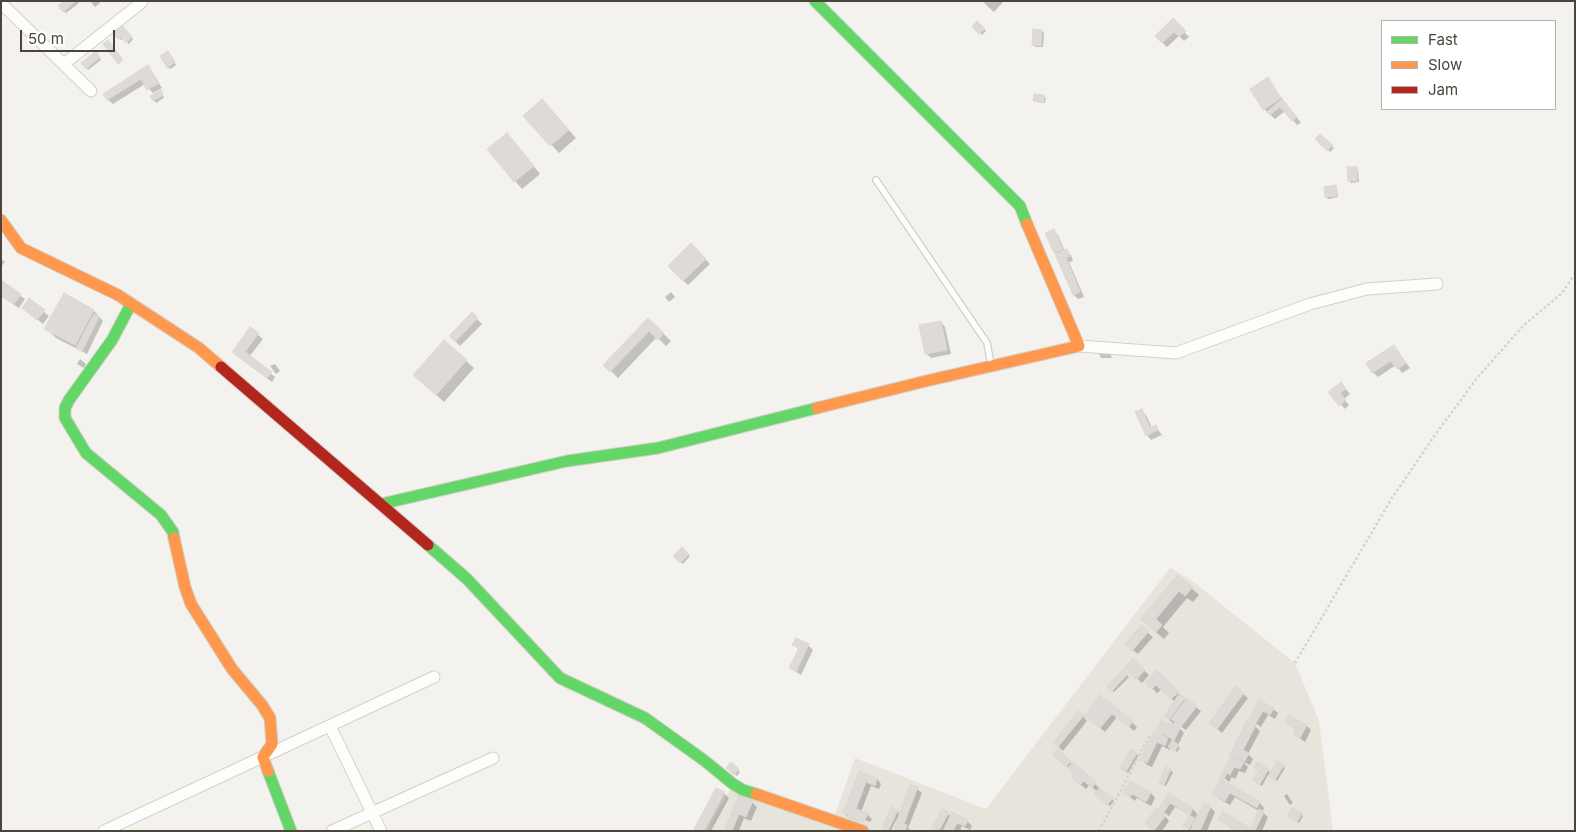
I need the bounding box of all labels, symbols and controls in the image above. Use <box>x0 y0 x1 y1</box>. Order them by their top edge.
scale bar <box>22 20 118 52</box>
legend <box>1381 20 1556 110</box>
text: 50 m <box>28 29 64 48</box>
text: Fast <box>1428 30 1458 49</box>
text: Slow <box>1428 55 1462 74</box>
text: Jam <box>1428 80 1458 99</box>

